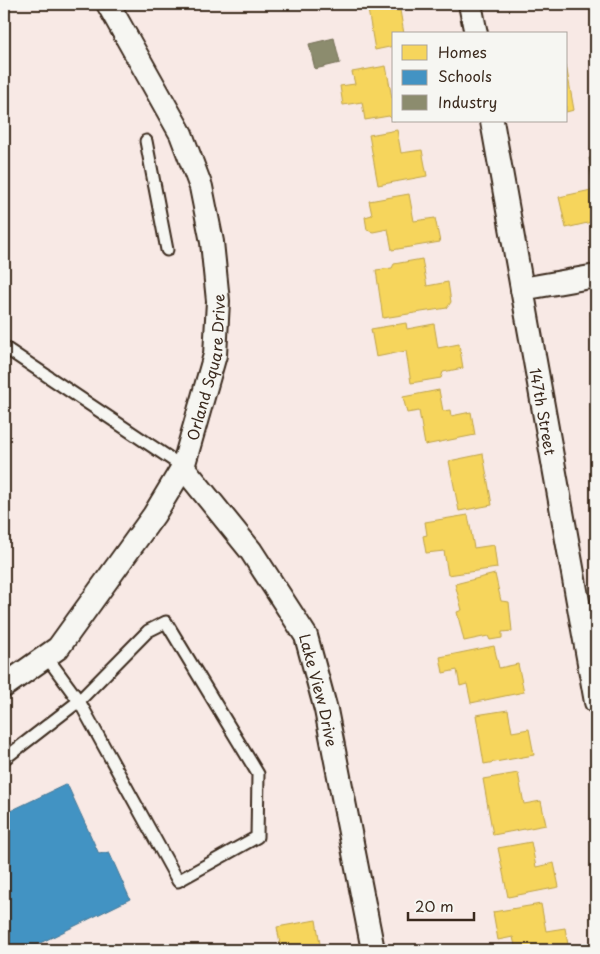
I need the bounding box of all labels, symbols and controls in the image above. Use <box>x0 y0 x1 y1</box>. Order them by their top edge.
legend <box>392 32 568 122</box>
text: Homes <box>438 40 487 63</box>
text: Schools <box>438 64 492 87</box>
text: Industry <box>438 90 497 113</box>
street label: Orland Square Drive <box>180 293 230 443</box>
street label: 147th Street <box>525 366 563 457</box>
street label: Lake View Drive <box>294 631 344 748</box>
scale bar <box>408 889 474 921</box>
text: 20 m <box>415 894 454 917</box>

